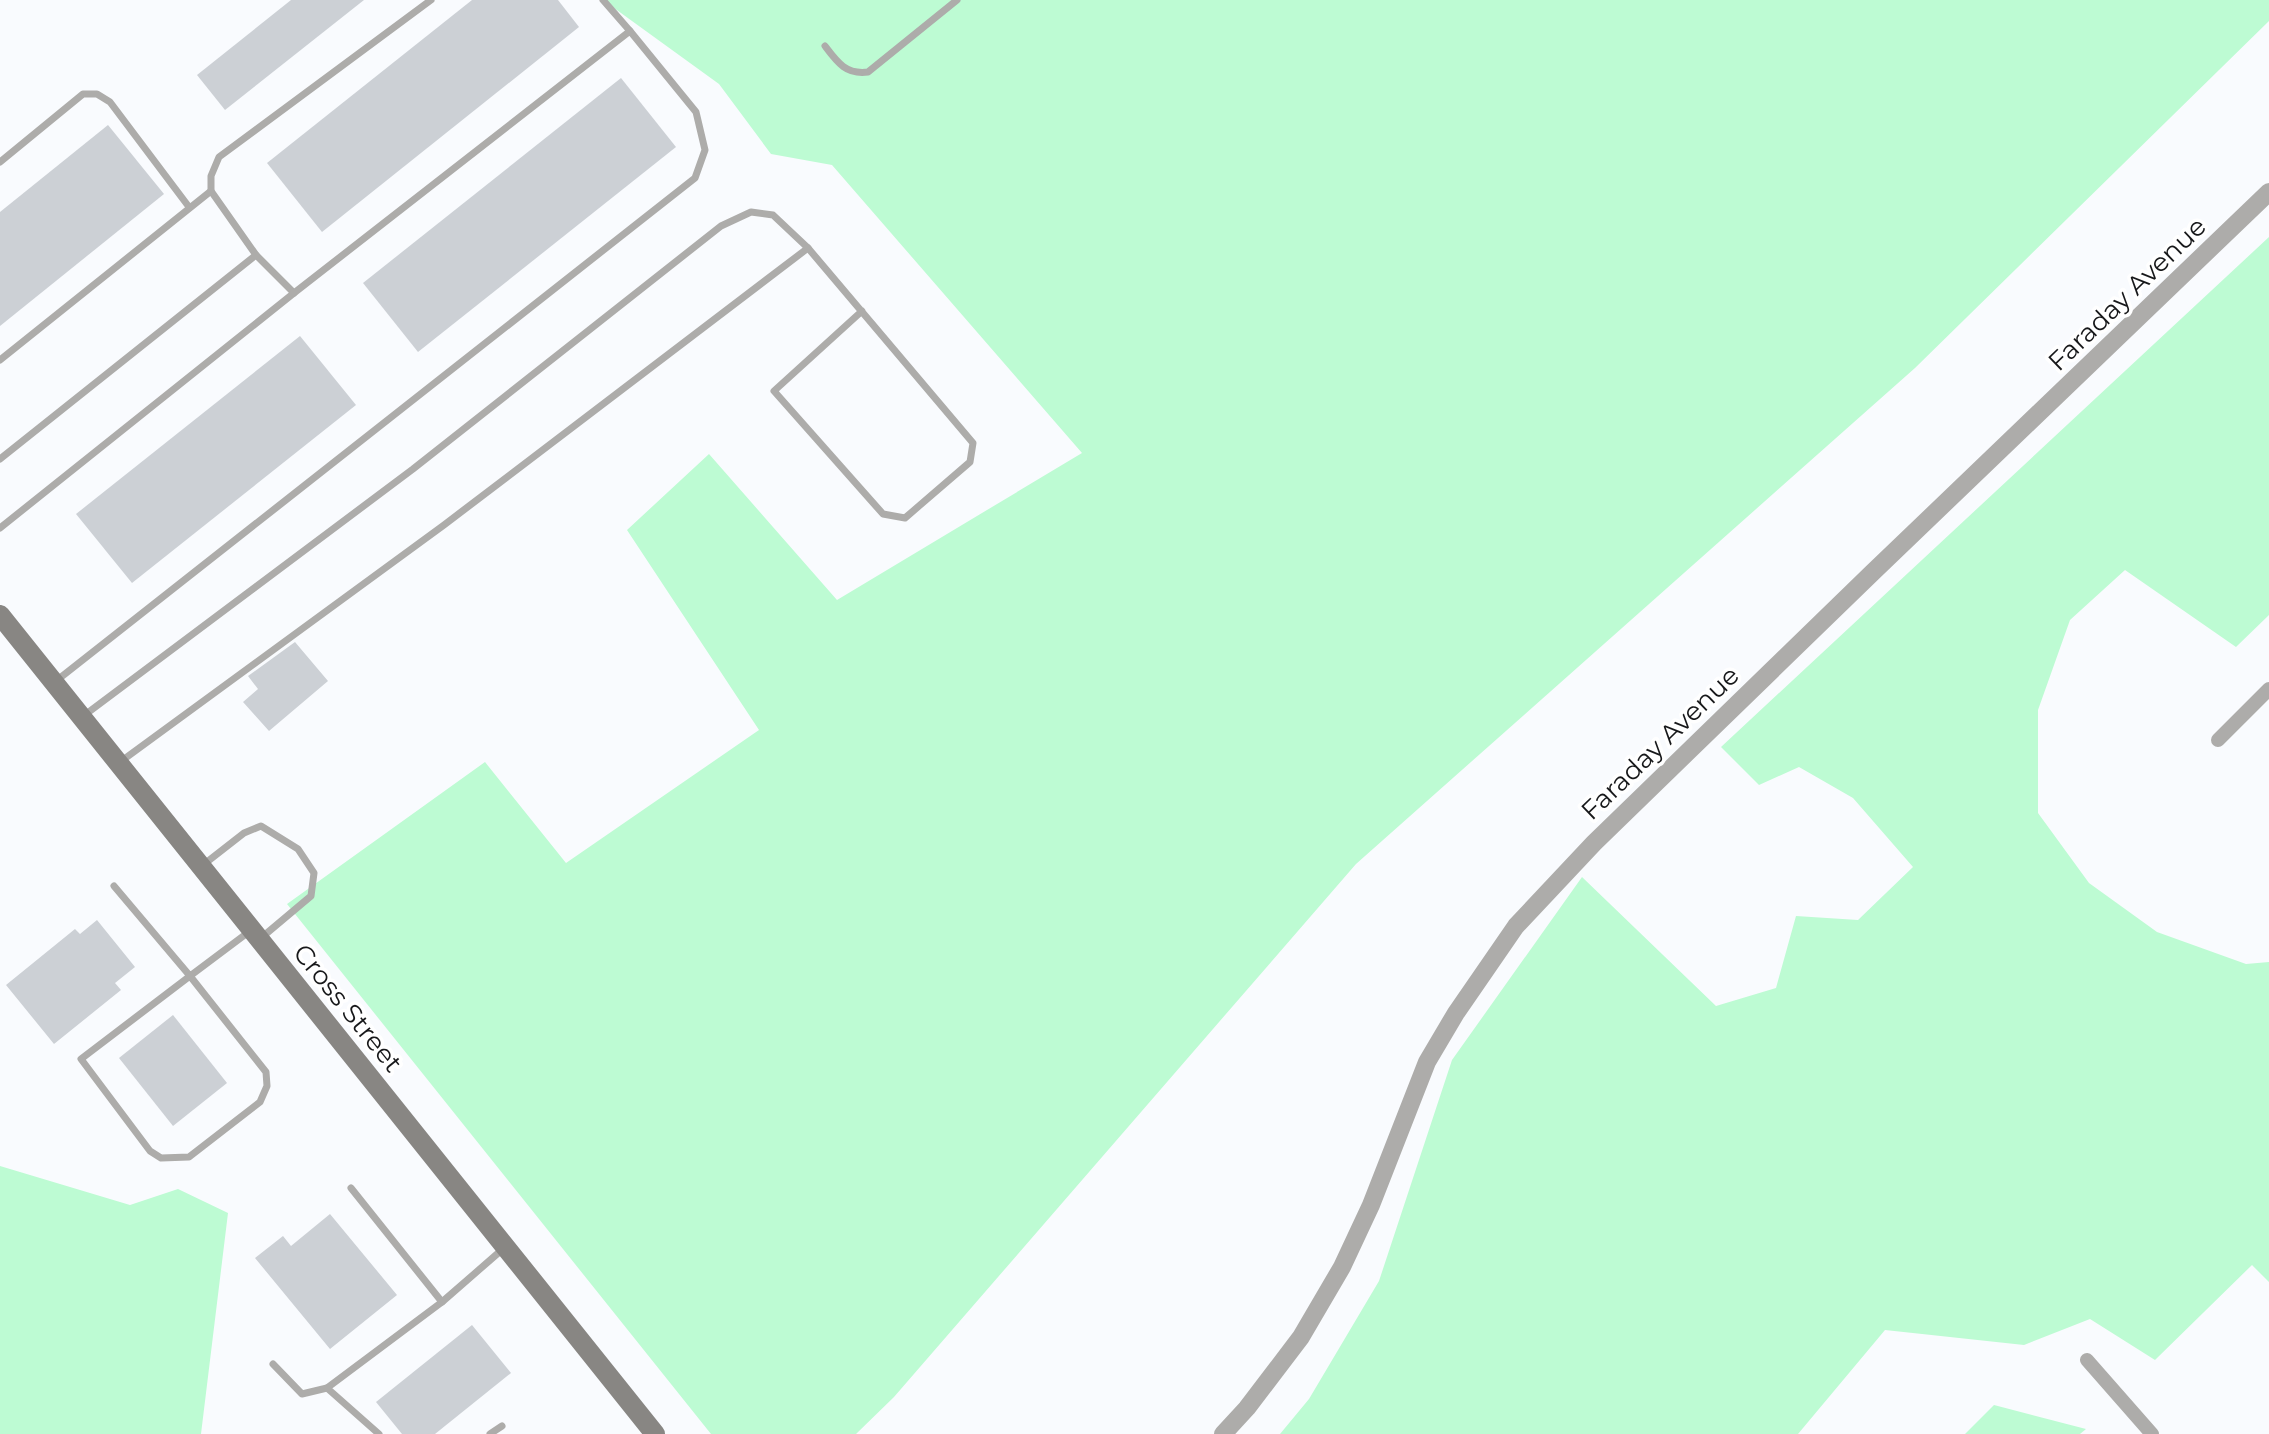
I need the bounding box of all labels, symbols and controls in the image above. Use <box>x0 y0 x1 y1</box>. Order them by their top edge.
street label: Faraday Avenue <box>2041 210 2213 378</box>
street label: Faraday Avenue <box>1574 659 1746 827</box>
street label: Cross Street <box>287 937 409 1079</box>

